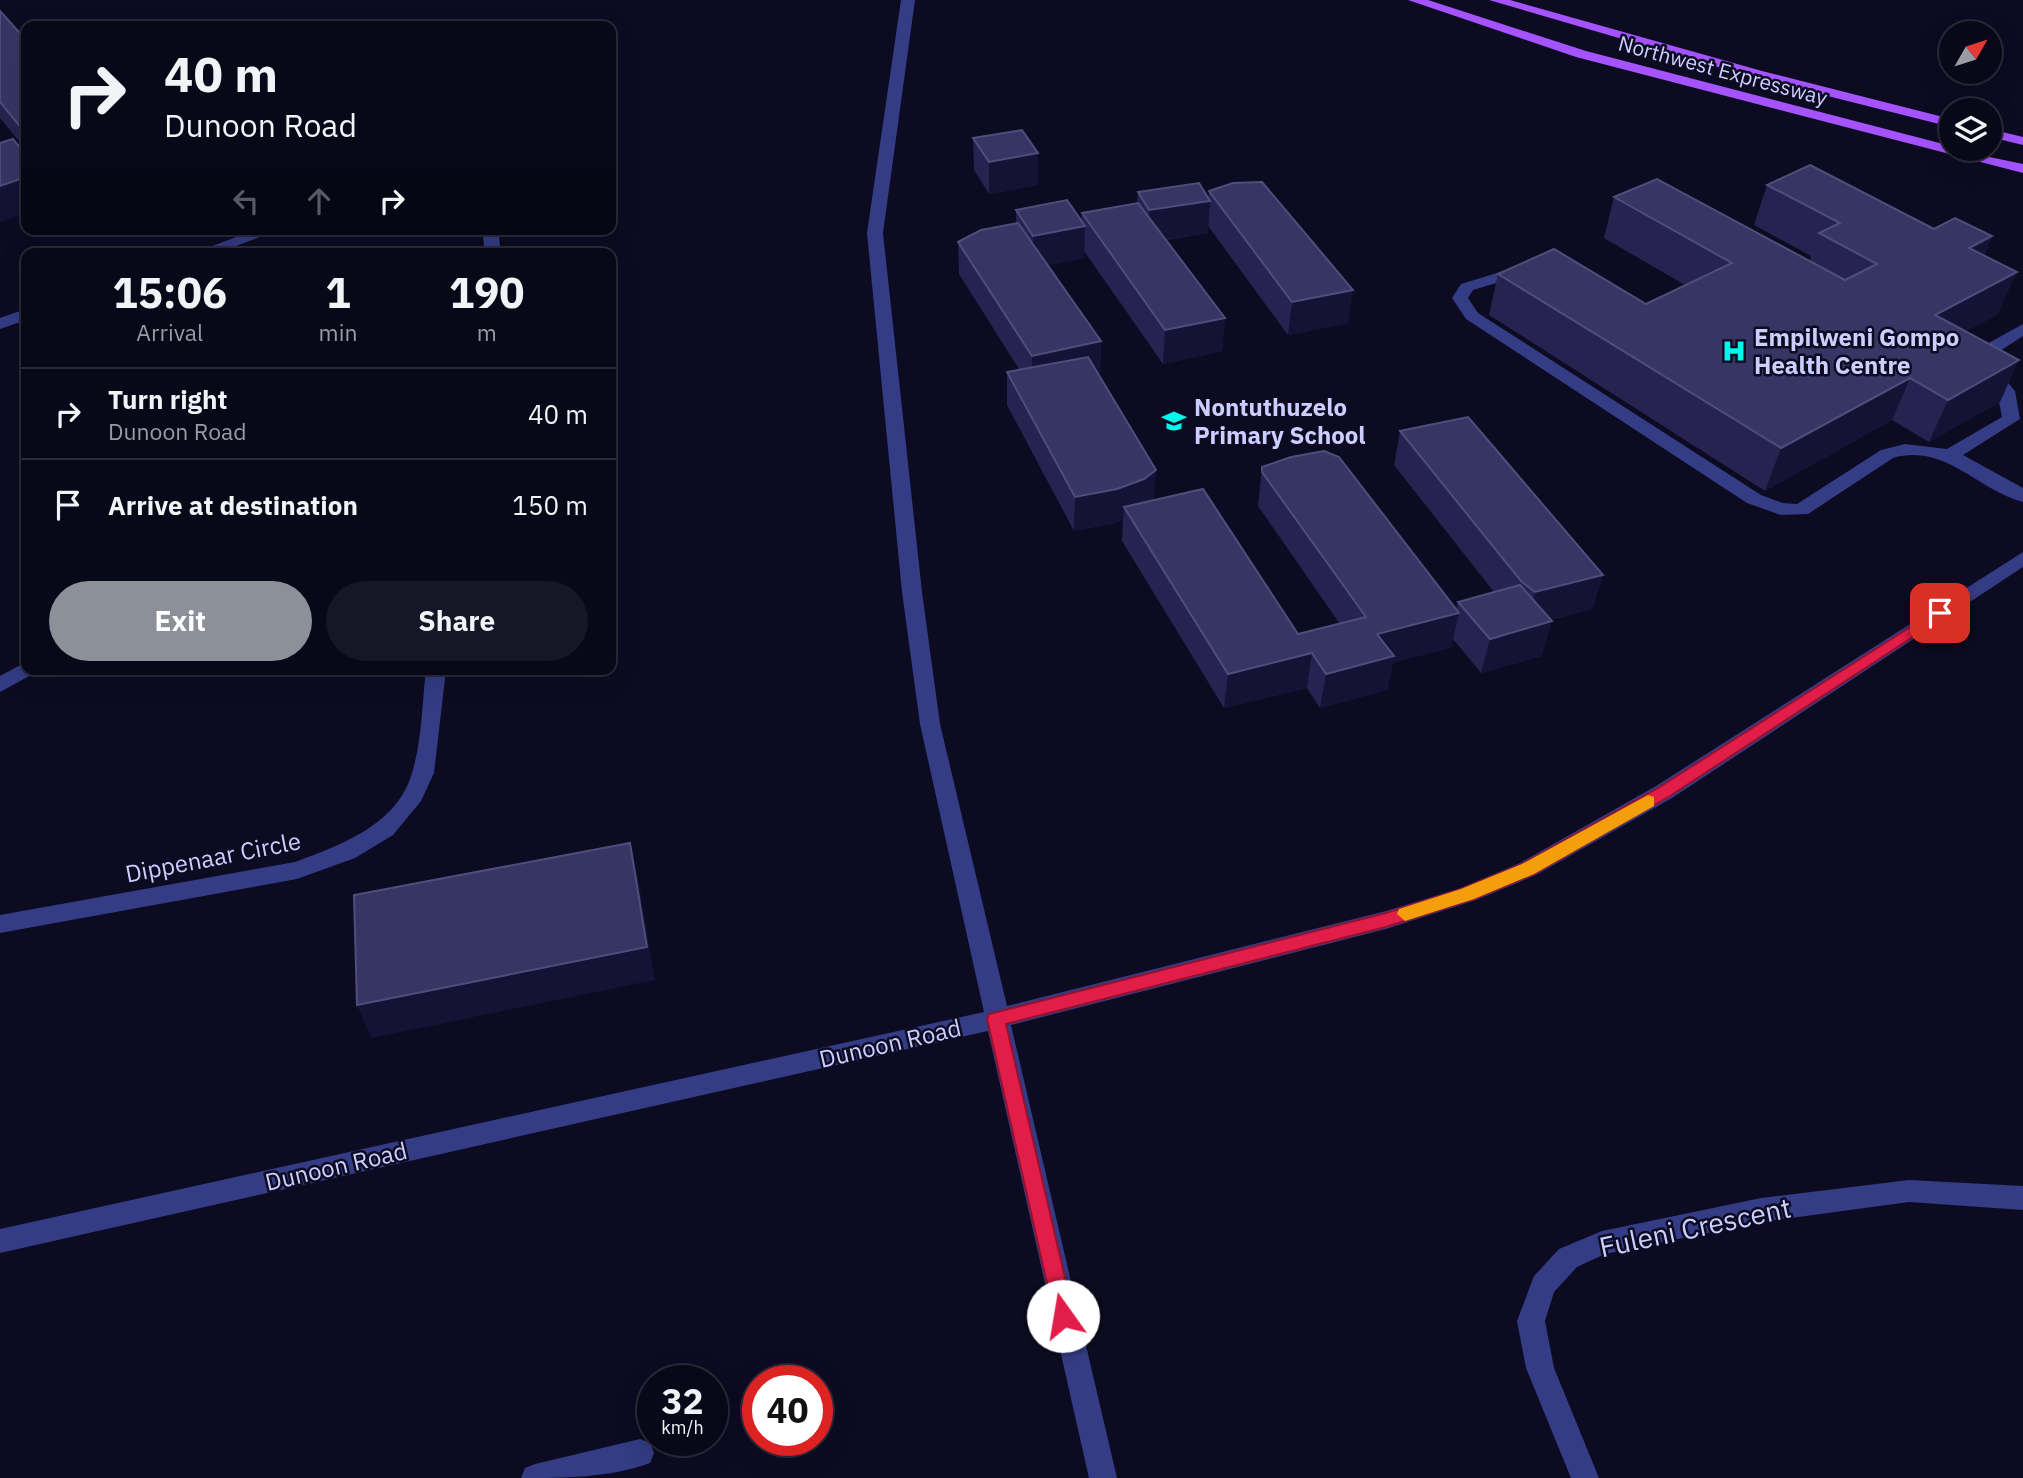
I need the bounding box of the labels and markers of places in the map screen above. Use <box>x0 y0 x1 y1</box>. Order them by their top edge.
place label: Empilweni Gompo Health Centre <box>1754 321 1959 381</box>
hospital icon: Empilweni Gompo Health Centre <box>1720 337 1748 365</box>
place label: Nontuthuzelo Primary School <box>1194 391 1366 451</box>
school or university icon: Nontuthuzelo Primary School <box>1160 407 1188 435</box>
pin <box>1910 583 1970 643</box>

